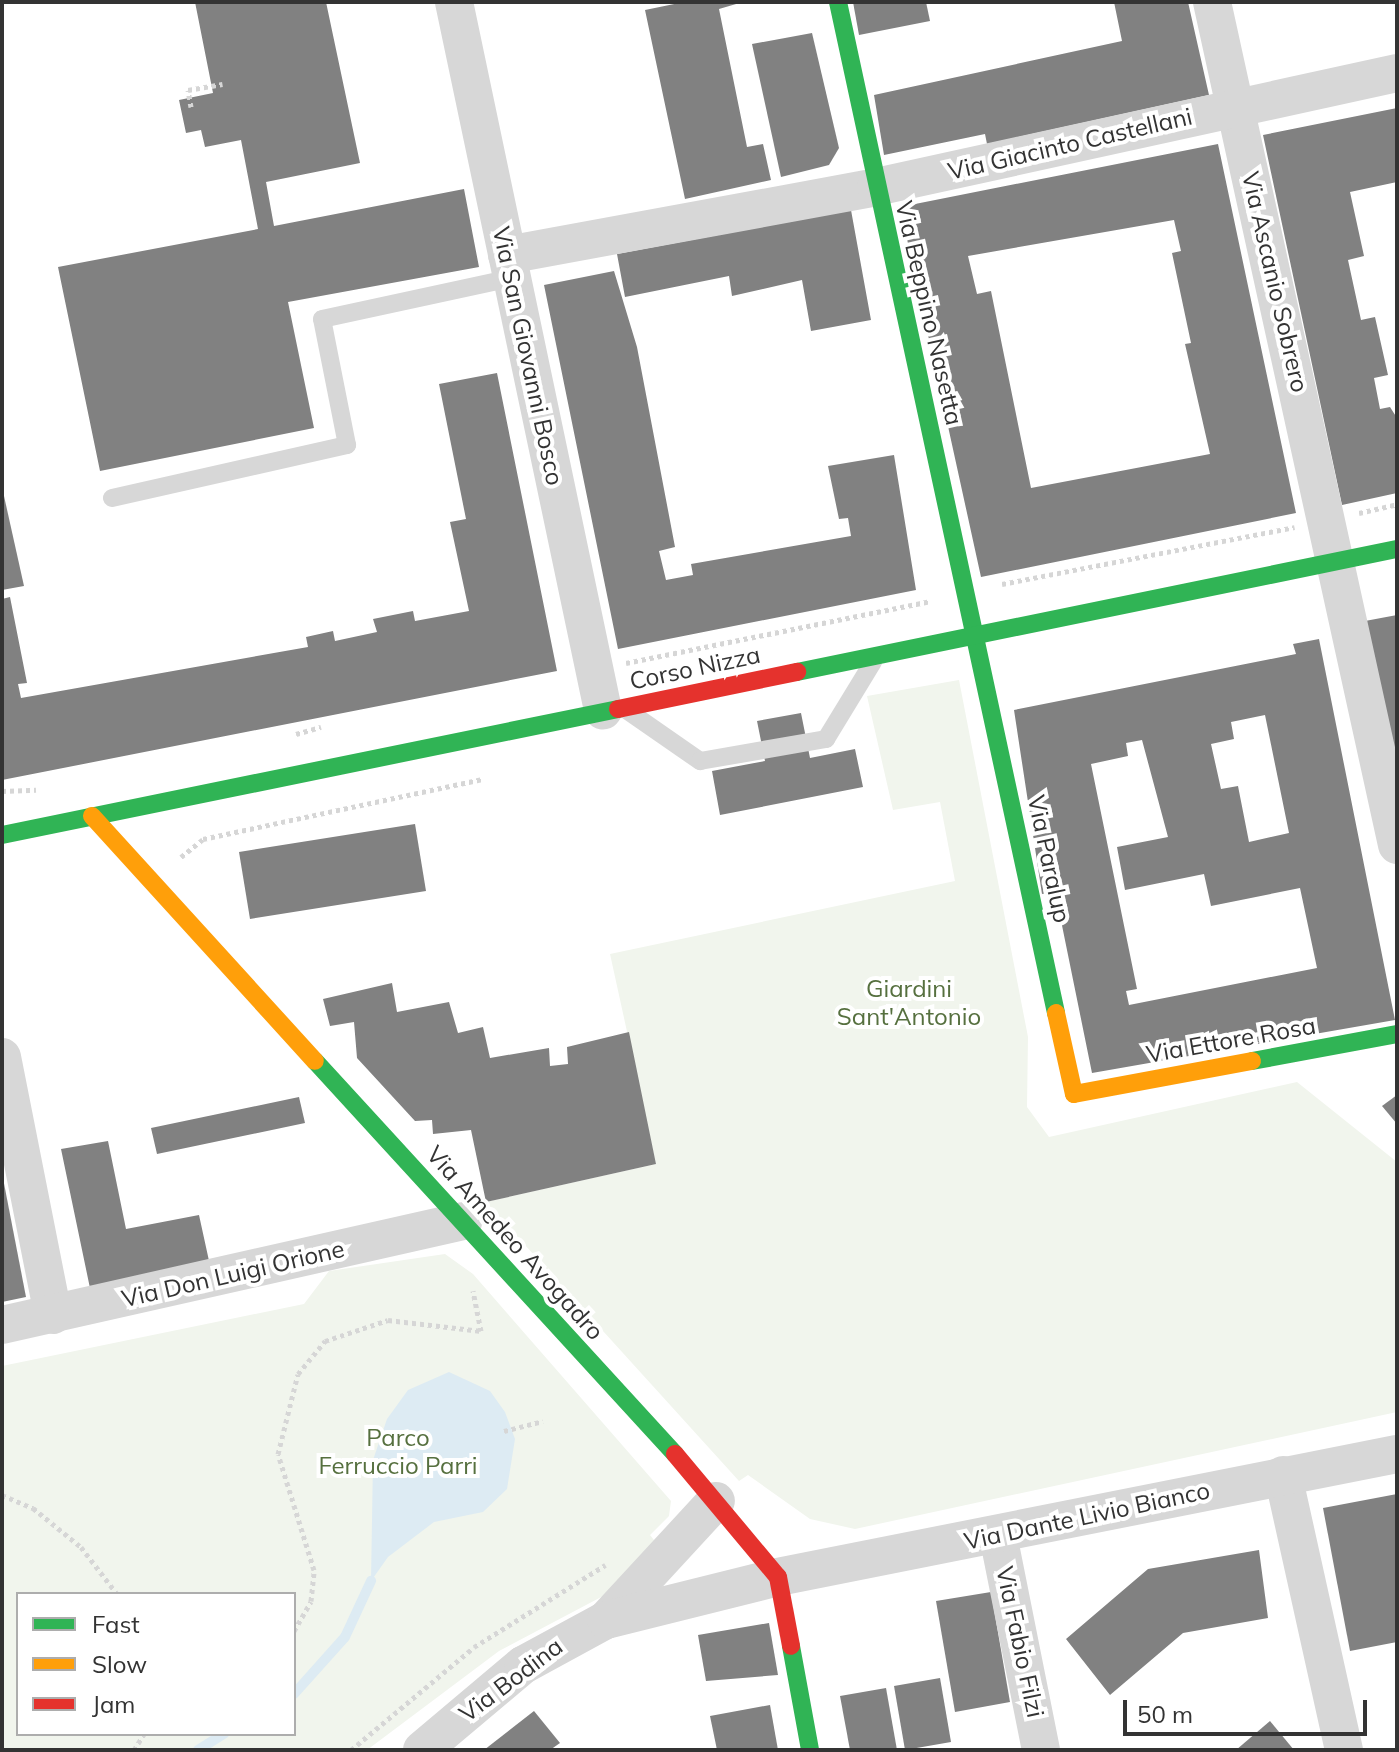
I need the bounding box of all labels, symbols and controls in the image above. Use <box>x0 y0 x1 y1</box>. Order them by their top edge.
street label: Via Giacinto Castellani <box>945 102 1195 186</box>
street label: Via Ascanio Sobrero <box>1236 169 1314 395</box>
street label: Via Beppino Nasetta <box>889 198 969 428</box>
street label: Via San Giovanni Bosco <box>486 224 570 488</box>
street label: Corso Nizza <box>627 640 763 696</box>
street label: Via Paralup <box>1021 793 1077 925</box>
park label: Giardini Sant'Antonio <box>837 975 981 1031</box>
street label: Via Ettore Rosa <box>1144 1011 1318 1069</box>
street label: Via Amedeo Avogadro <box>420 1140 610 1346</box>
street label: Via Don Luigi Orione <box>119 1234 347 1314</box>
park label: Parco Ferruccio Parri <box>318 1424 478 1480</box>
street label: Via Dante Livio Bianco <box>962 1476 1212 1556</box>
street label: Via Fabio Filzi <box>990 1564 1050 1720</box>
legend <box>16 1592 296 1736</box>
text: Fast <box>92 1609 140 1639</box>
street label: Via Bodina <box>454 1632 568 1728</box>
text: Slow <box>92 1649 147 1679</box>
scale bar <box>1127 1684 1371 1734</box>
text: Jam <box>92 1689 135 1719</box>
text: 50 m <box>1137 1699 1193 1729</box>

